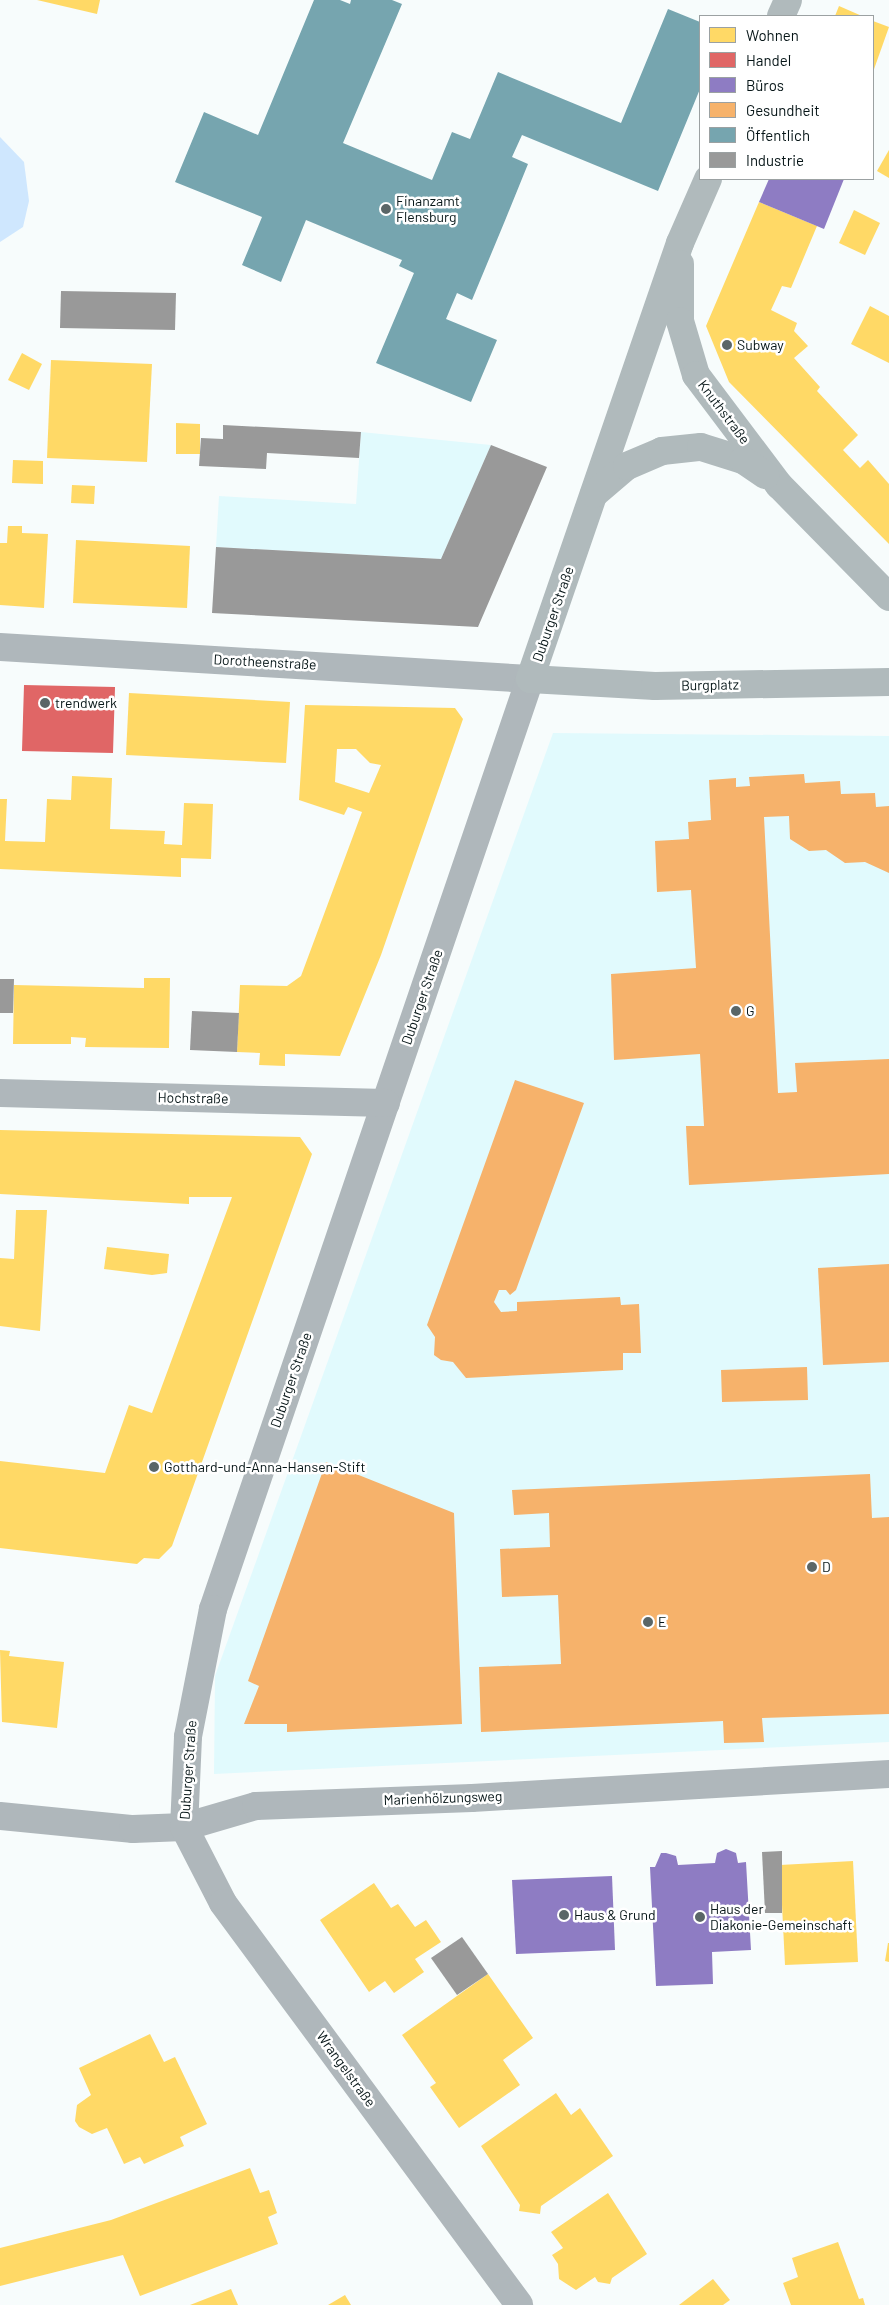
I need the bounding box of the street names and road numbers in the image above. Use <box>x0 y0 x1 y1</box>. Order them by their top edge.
street label: Knuthstraße <box>695 377 753 447</box>
street label: Duburger Straße <box>529 564 577 664</box>
street label: Dorotheenstraße <box>213 651 317 673</box>
street label: Burgplatz <box>681 676 739 694</box>
street label: Duburger Straße <box>398 947 446 1047</box>
street label: Hochstraße <box>157 1089 229 1107</box>
street label: Duburger Straße <box>267 1330 315 1430</box>
street label: Duburger Straße <box>176 1720 200 1820</box>
street label: Marienhölzungsweg <box>383 1788 503 1808</box>
street label: Wrangelstraße <box>313 2028 379 2110</box>

